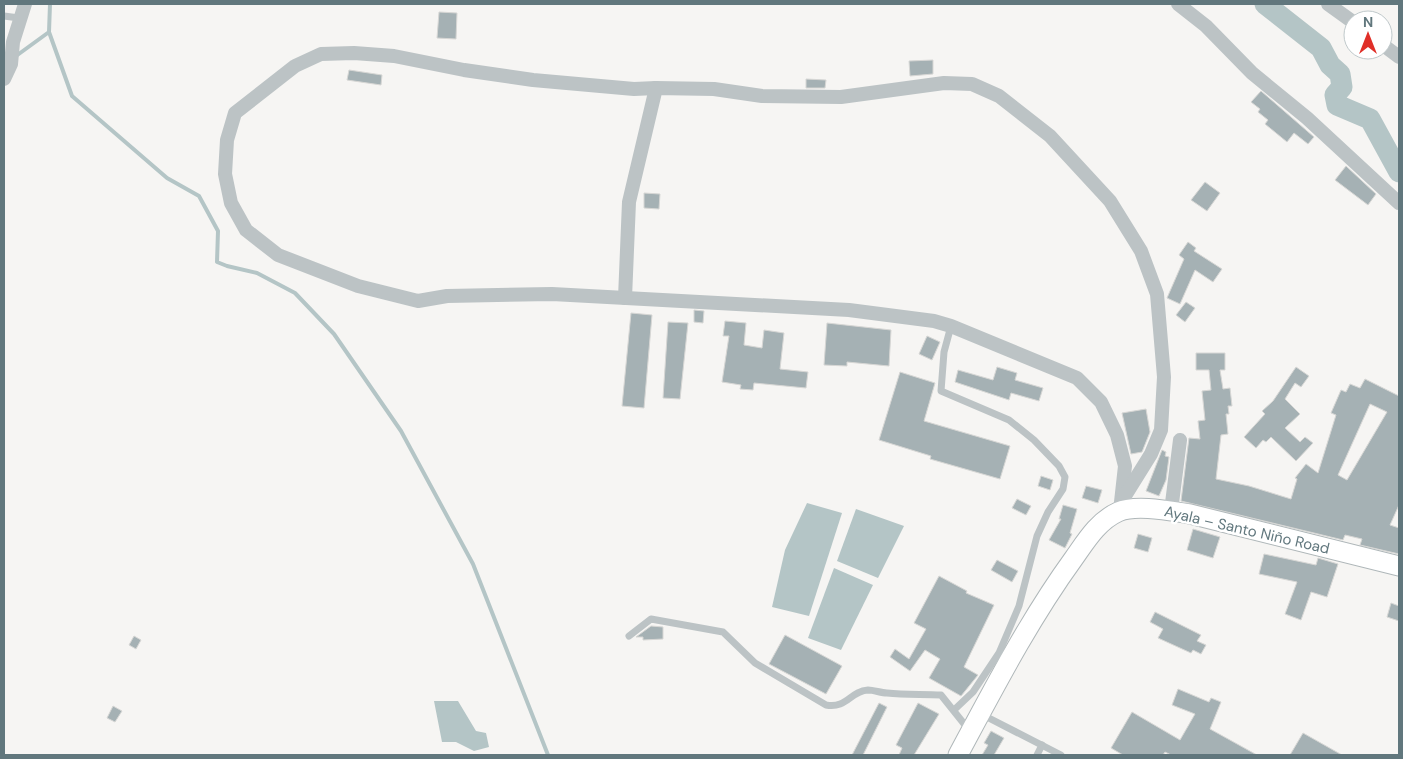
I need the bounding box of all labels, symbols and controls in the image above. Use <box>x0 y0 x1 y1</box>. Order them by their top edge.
north arrow <box>1343 10 1393 60</box>
text: N <box>1363 13 1373 31</box>
street label: Ayala – Santo Niño Road <box>1162 501 1332 559</box>

